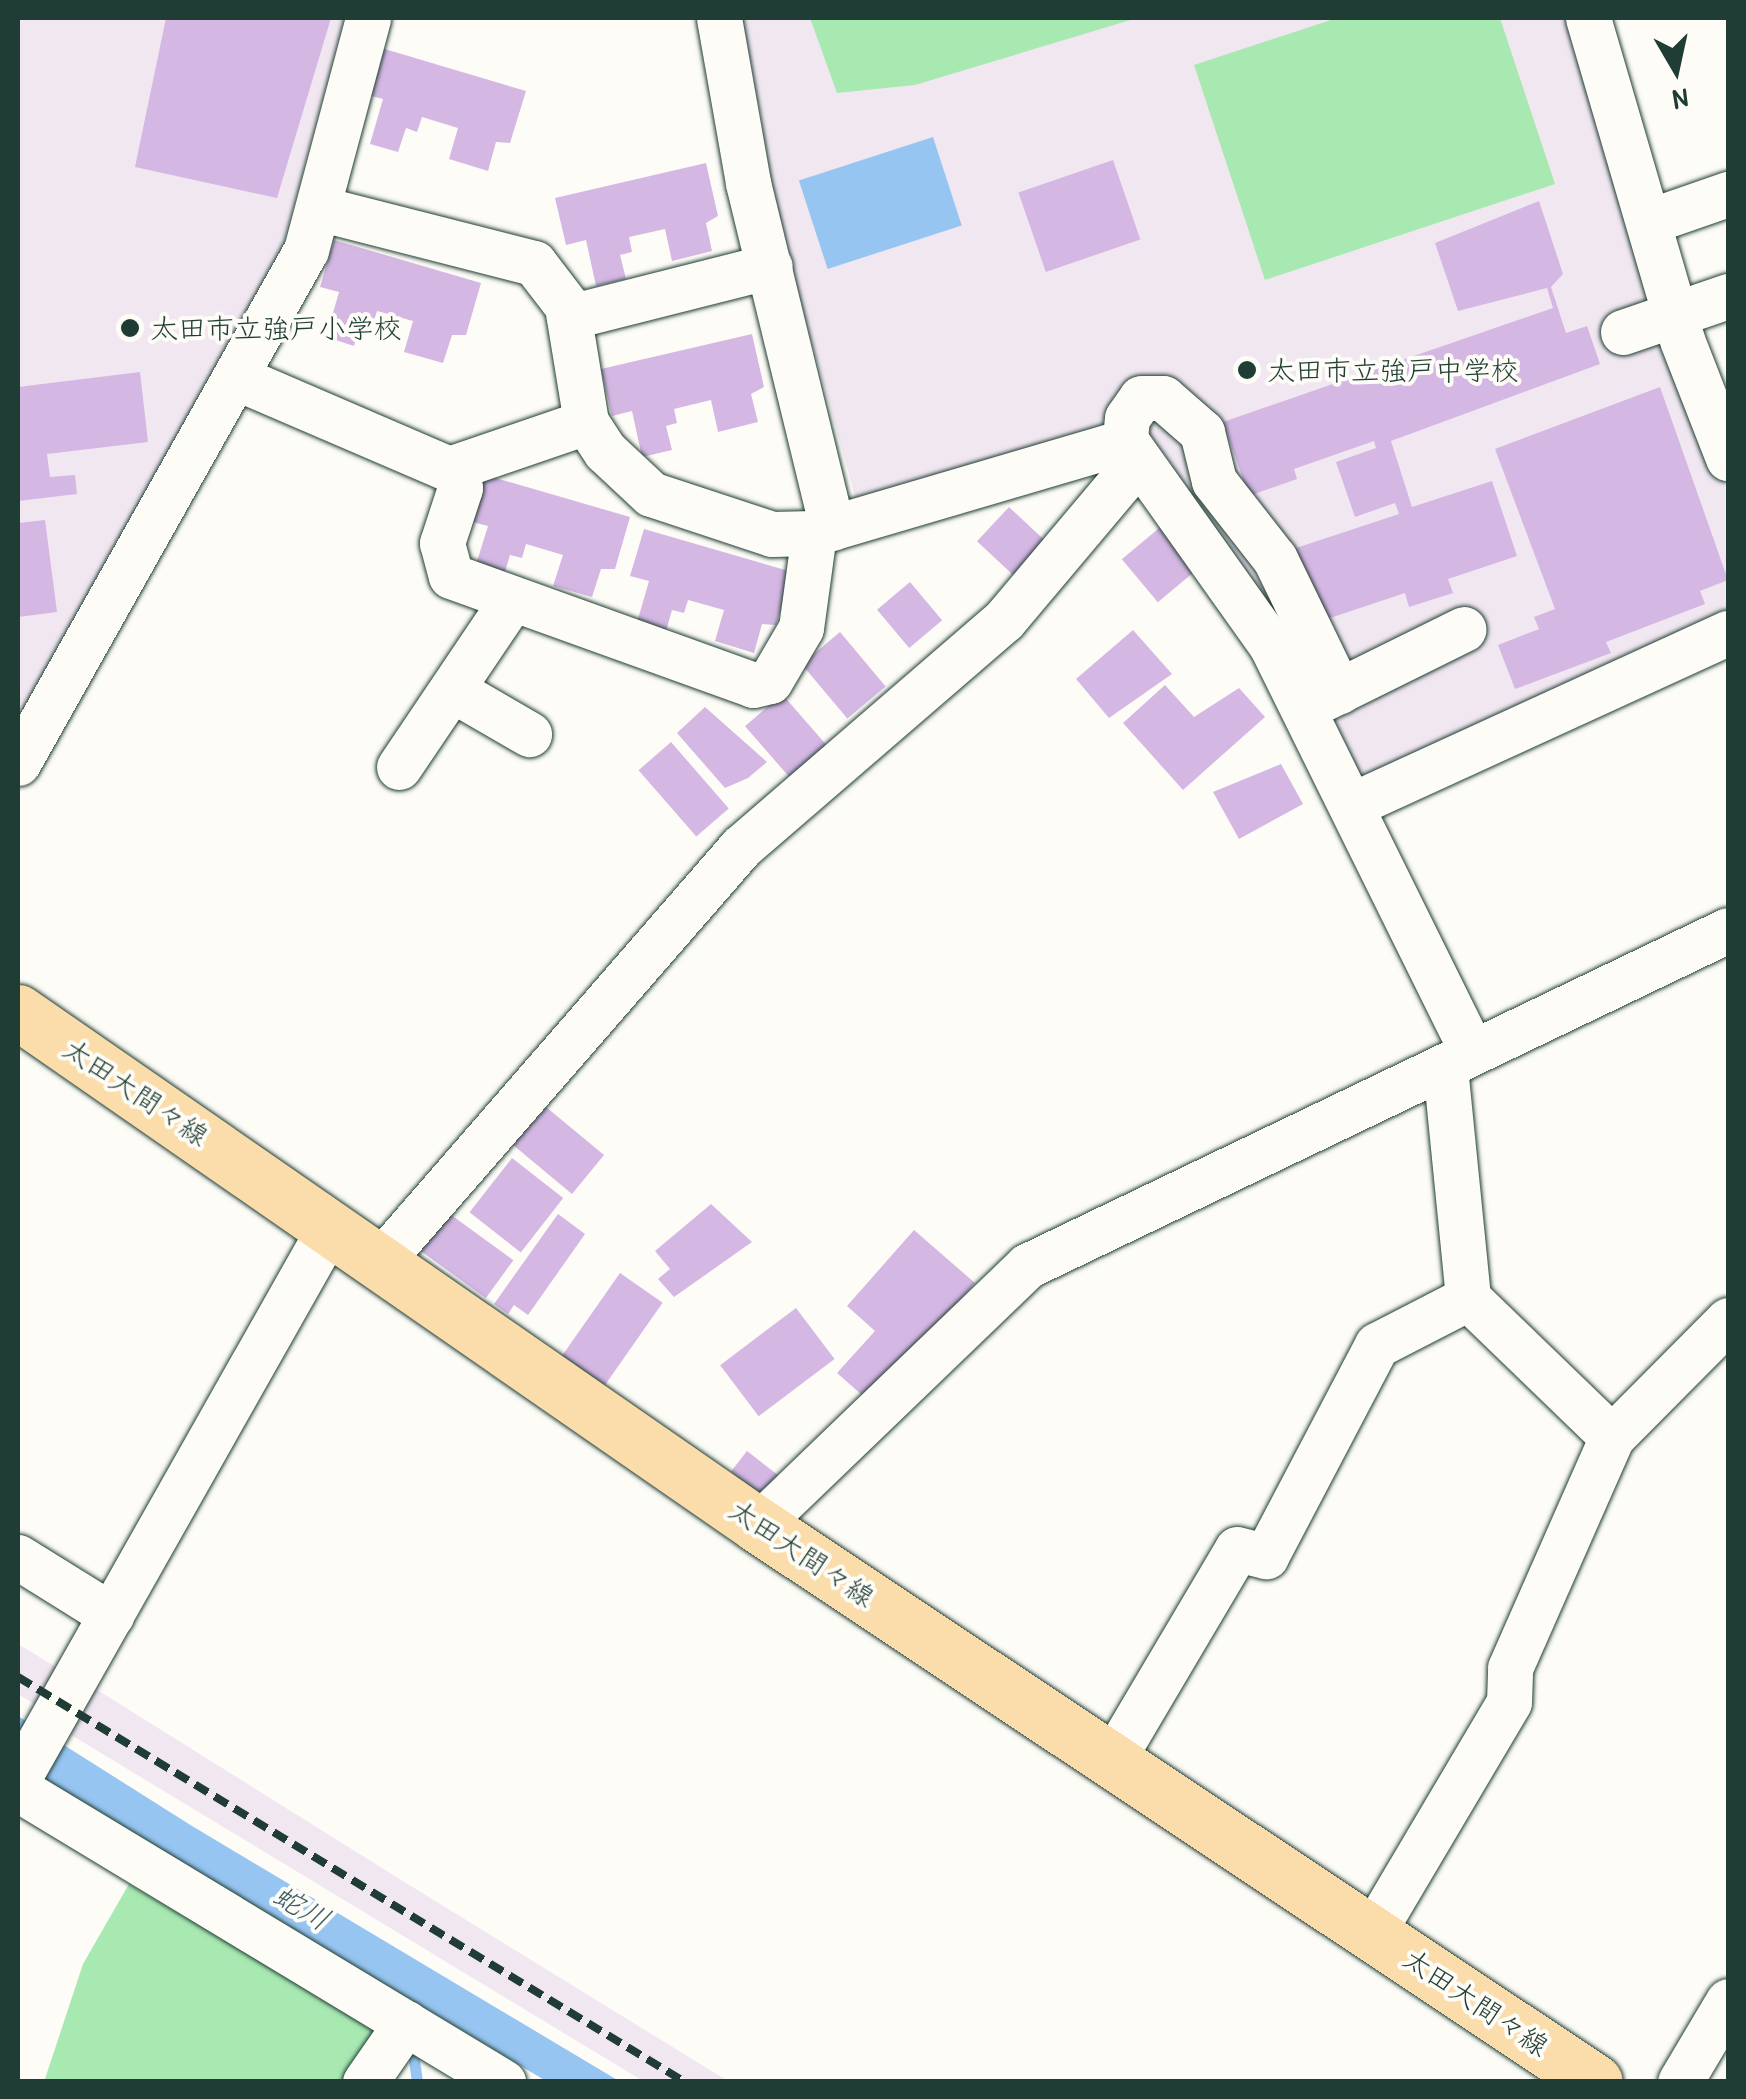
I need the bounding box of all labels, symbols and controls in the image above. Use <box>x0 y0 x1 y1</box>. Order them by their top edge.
north arrow <box>1626 20 1726 120</box>
text: N <box>1670 80 1691 120</box>
place label: 太田市立強戸小学校 <box>150 311 402 345</box>
marker: 太田市立強戸小学校 <box>119 317 141 339</box>
place label: 太田市立強戸中学校 <box>1267 353 1519 387</box>
marker: 太田市立強戸中学校 <box>1236 359 1258 381</box>
street label: 太田大間々線 <box>57 1031 215 1153</box>
street label: 太田大間々線 <box>723 1492 881 1614</box>
water label: 蛇川 <box>267 1876 337 1938</box>
street label: 太田大間々線 <box>1397 1941 1555 2063</box>

